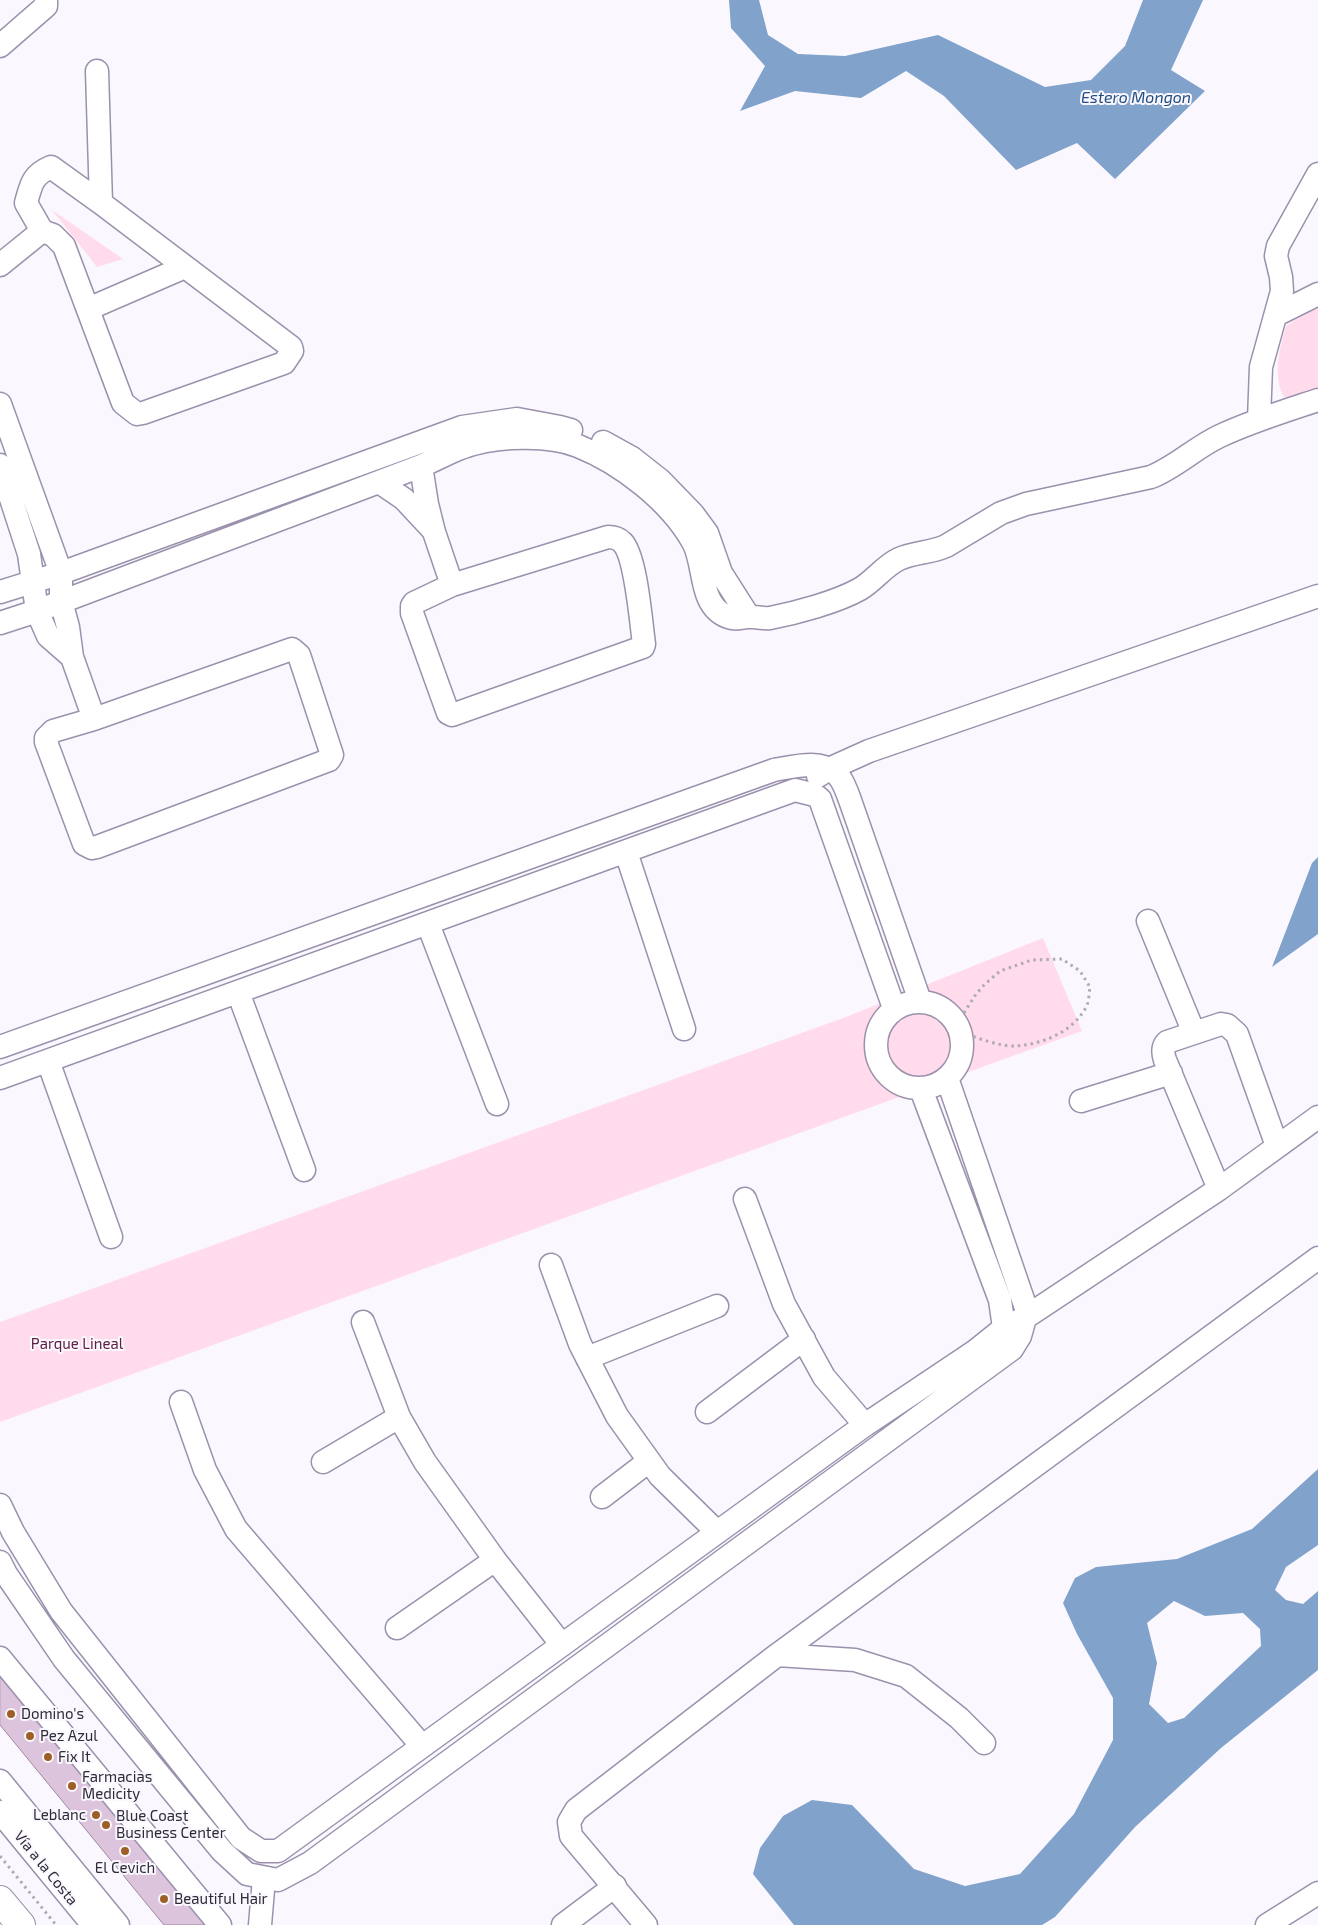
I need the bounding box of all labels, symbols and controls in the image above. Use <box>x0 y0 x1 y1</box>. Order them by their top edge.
water label: Estero Mongon <box>1081 88 1191 108</box>
park label: Parque Lineal <box>31 1335 123 1353</box>
place label: Domino's <box>21 1705 84 1723</box>
marker: Domino's <box>5 1708 17 1720</box>
place label: Pez Azul <box>40 1727 98 1745</box>
marker: Pez Azul <box>24 1730 36 1742</box>
place label: Fix It <box>58 1748 91 1766</box>
marker: Fix It <box>42 1751 54 1763</box>
place label: Farmacias Medicity <box>82 1768 152 1803</box>
marker: Farmacias Medicity <box>66 1780 78 1792</box>
place label: Leblanc <box>33 1806 86 1824</box>
place label: Blue Coast Business Center <box>116 1807 226 1842</box>
marker: Leblanc <box>90 1809 102 1821</box>
marker: Blue Coast Business Center <box>100 1819 112 1831</box>
street label: Vía a la Costa <box>10 1827 82 1909</box>
marker: El Cevich <box>119 1845 131 1857</box>
place label: El Cevich <box>95 1859 155 1877</box>
place label: Beautiful Hair <box>174 1890 268 1908</box>
marker: Beautiful Hair <box>158 1893 170 1905</box>

